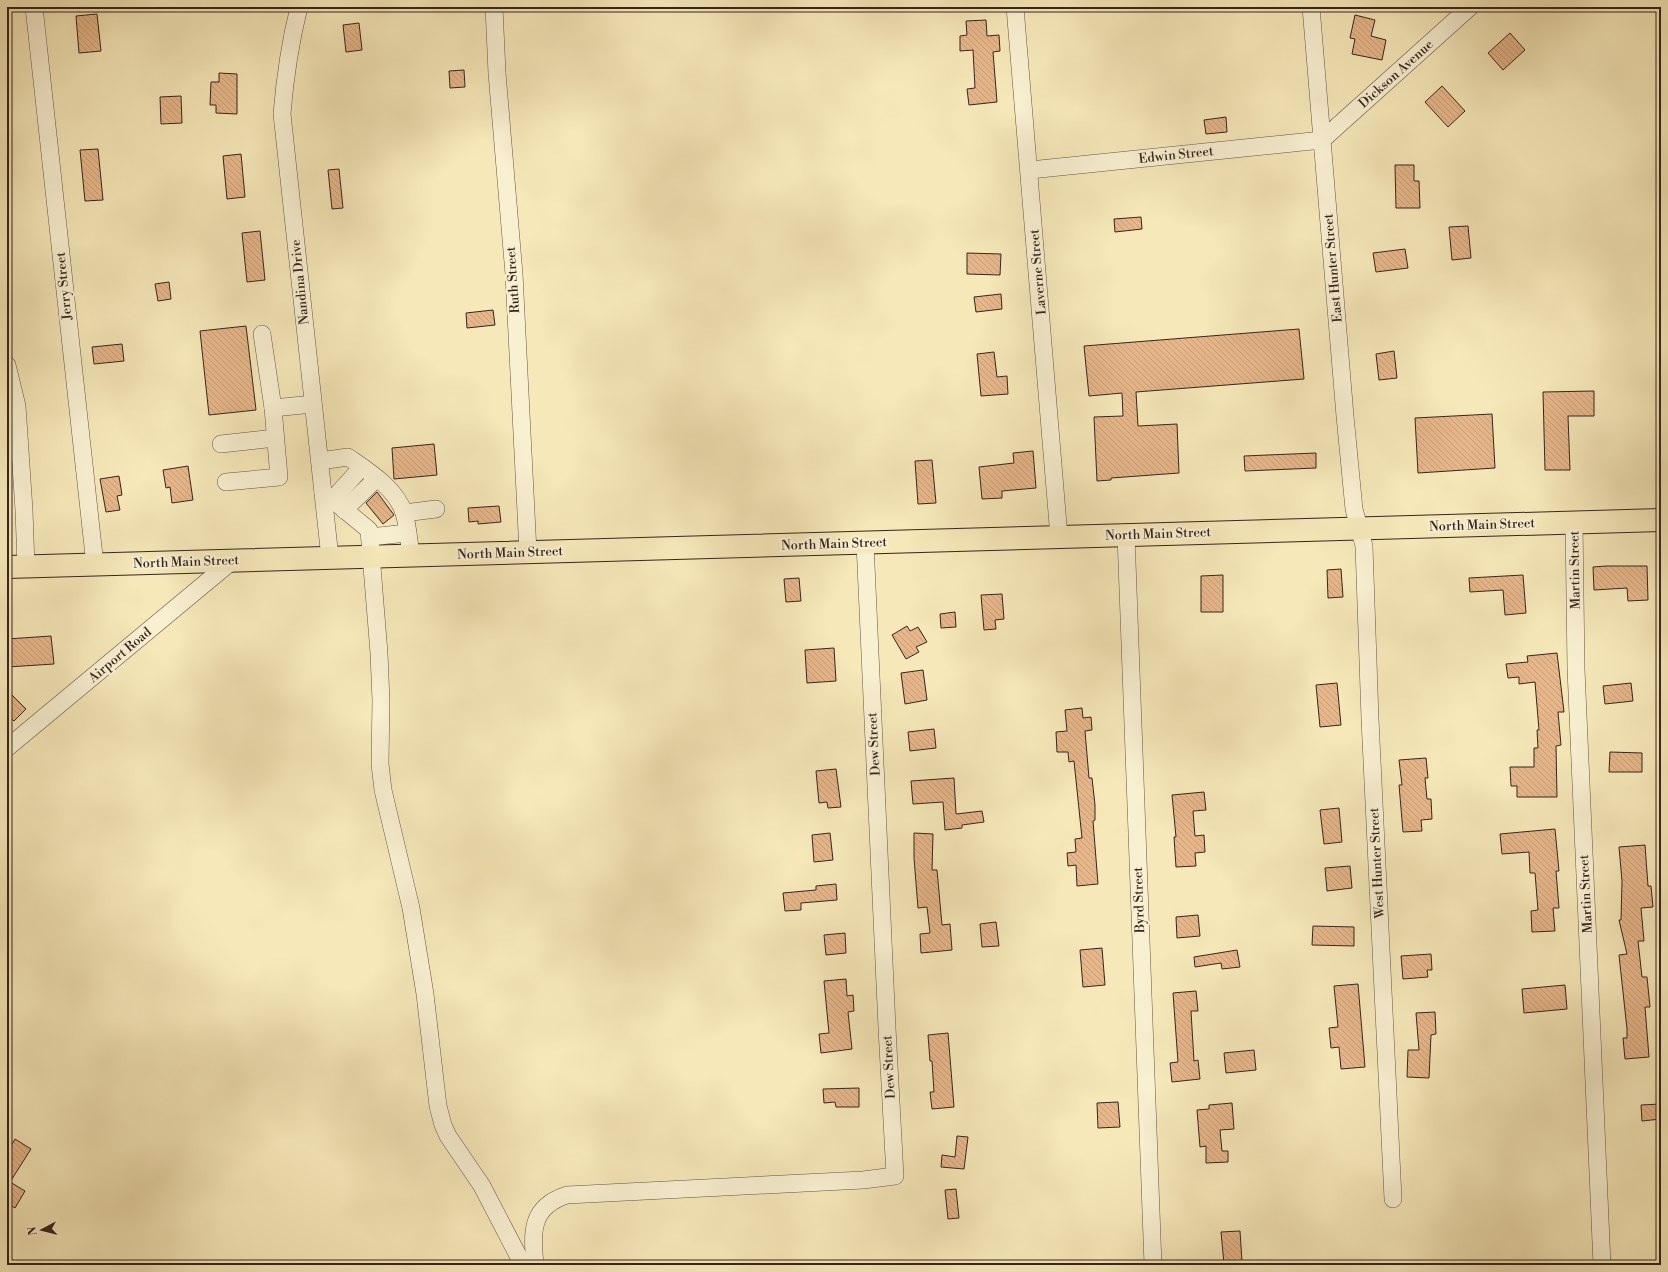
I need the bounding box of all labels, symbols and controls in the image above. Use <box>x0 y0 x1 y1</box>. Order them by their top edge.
street label: Dickson Avenue <box>1356 36 1437 112</box>
street label: Edwin Street <box>1138 143 1215 167</box>
street label: East Hunter Street <box>1320 213 1346 323</box>
street label: Laverne Street <box>1026 228 1050 316</box>
street label: Nandina Drive <box>288 238 312 325</box>
street label: Ruth Street <box>503 246 523 314</box>
street label: Jerry Street <box>52 251 76 322</box>
street label: North Main Street <box>1429 515 1536 535</box>
street label: North Main Street <box>1105 524 1212 544</box>
street label: Martin Street <box>1566 530 1584 609</box>
street label: North Main Street <box>781 534 888 554</box>
street label: North Main Street <box>457 543 564 563</box>
street label: North Main Street <box>133 552 240 572</box>
street label: Airport Road <box>84 624 155 687</box>
street label: Dew Street <box>864 711 884 776</box>
street label: West Hunter Street <box>1366 807 1388 920</box>
street label: Martin Street <box>1576 854 1596 934</box>
street label: Byrd Street <box>1130 866 1148 934</box>
street label: Dew Street <box>879 1034 899 1099</box>
north arrow <box>22 1210 62 1250</box>
text: N <box>26 1226 41 1236</box>

